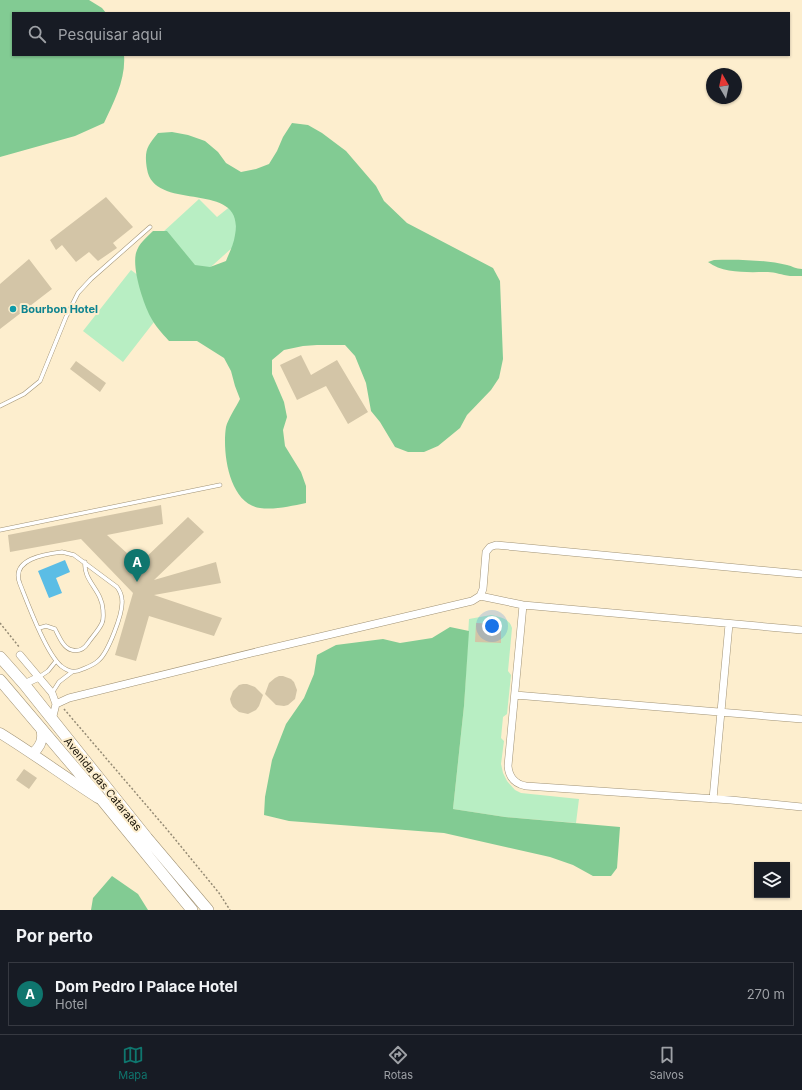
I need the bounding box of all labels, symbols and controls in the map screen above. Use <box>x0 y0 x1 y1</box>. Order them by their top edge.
search box <box>12 12 790 56</box>
icon: search <box>26 23 48 45</box>
text: Pesquisar aqui <box>58 25 162 44</box>
north arrow <box>706 68 742 104</box>
place label: Bourbon Hotel <box>21 302 98 316</box>
marker: Bourbon Hotel <box>8 304 18 314</box>
pin: A <box>124 549 150 582</box>
your location <box>482 616 502 636</box>
street label: Avenida das Cataratas <box>61 734 145 834</box>
map controls <box>754 862 790 898</box>
button: layers <box>754 862 790 898</box>
text: Por perto <box>16 926 93 946</box>
text: Dom Pedro I Palace Hotel <box>55 977 238 996</box>
text: A <box>25 986 35 1002</box>
text: 270 m <box>747 986 785 1002</box>
text: Hotel <box>55 996 87 1012</box>
tab: Mapa <box>118 1044 147 1082</box>
tab: Rotas <box>384 1044 413 1082</box>
tab: Salvos <box>649 1044 684 1082</box>

